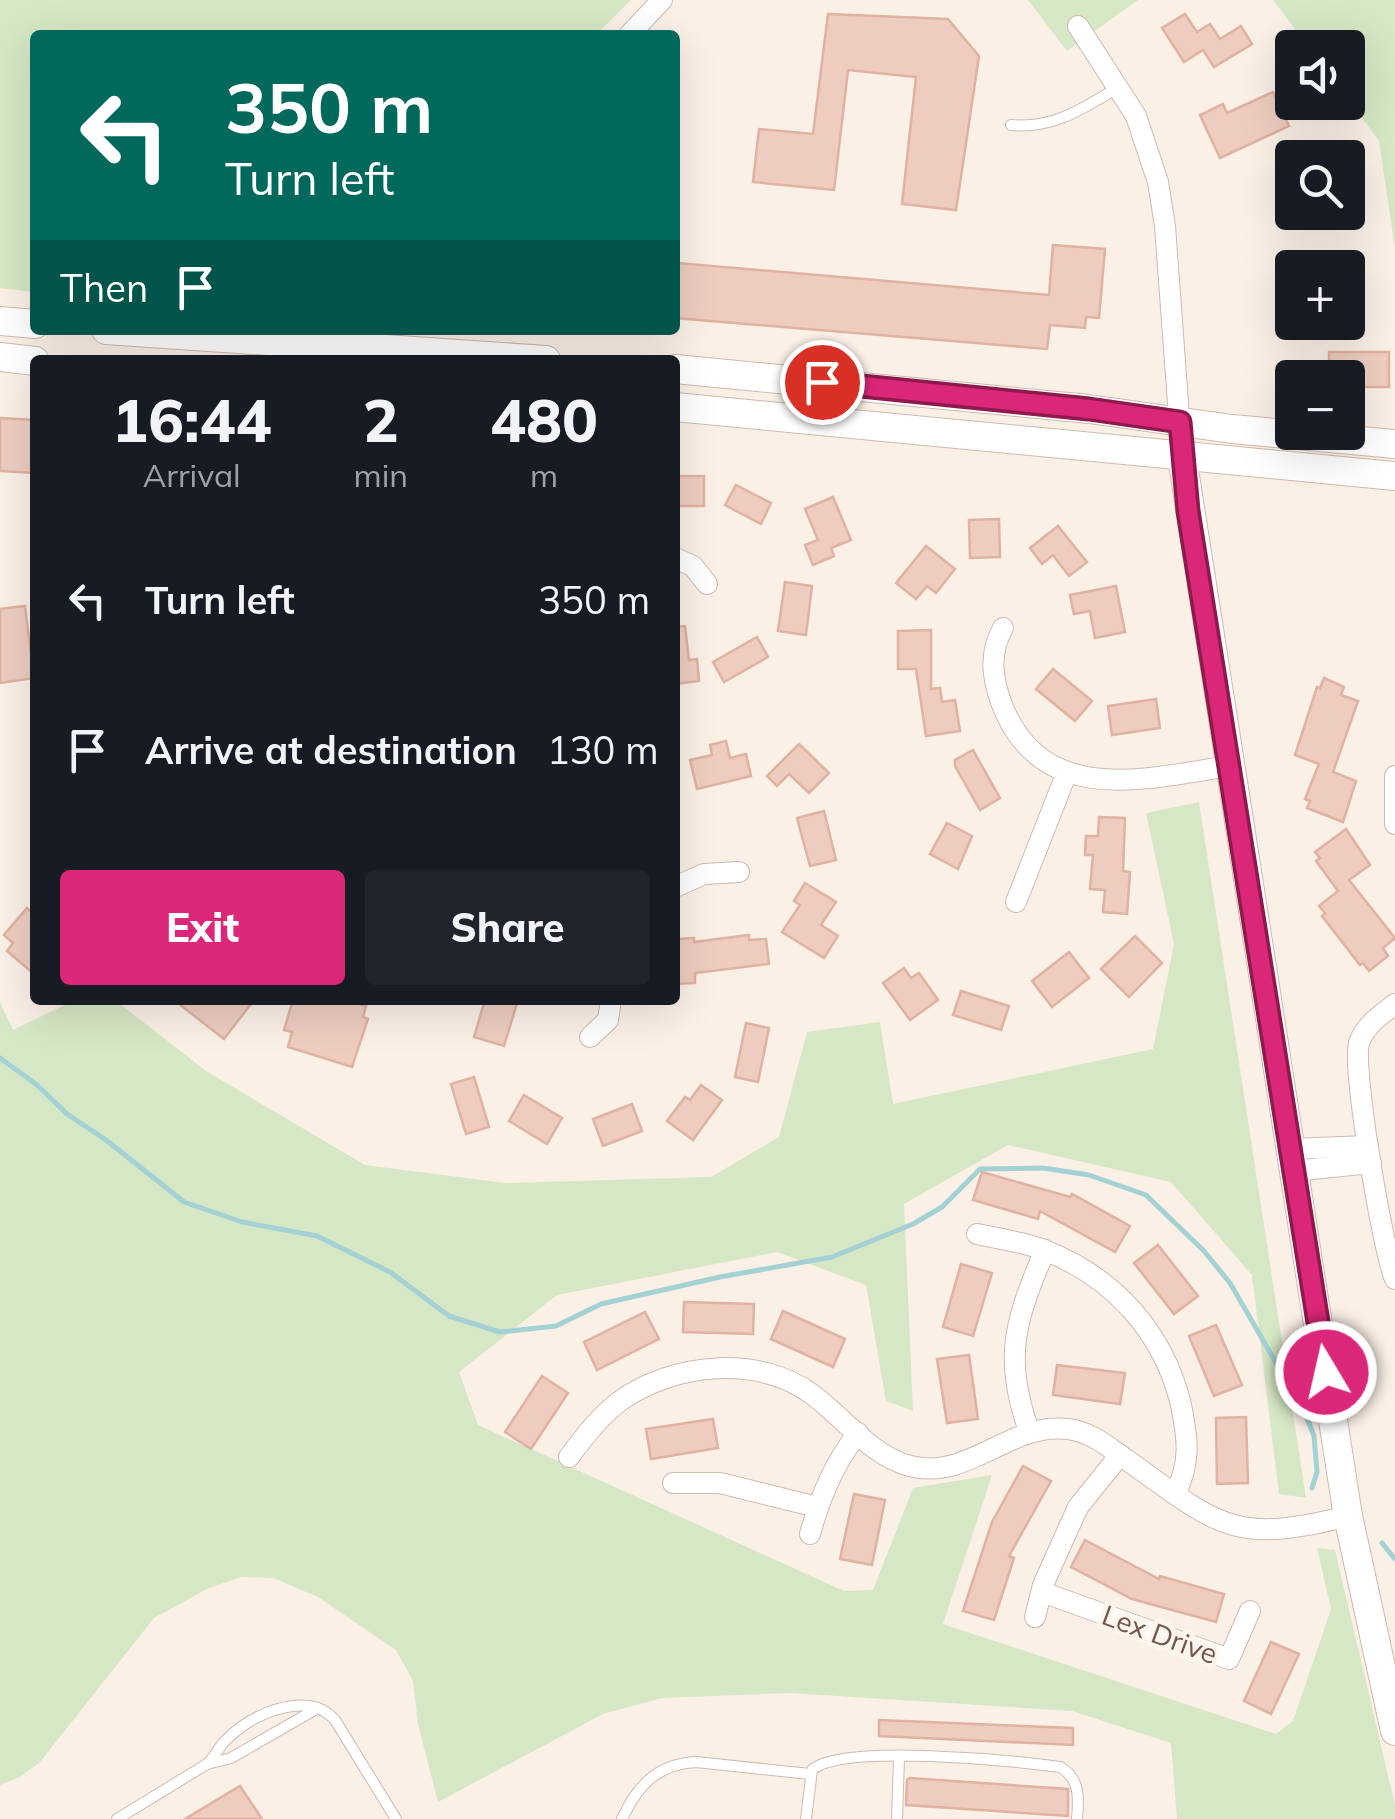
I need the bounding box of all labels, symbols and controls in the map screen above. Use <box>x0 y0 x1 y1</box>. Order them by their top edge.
map controls <box>1275 30 1365 450</box>
button: sound <box>1275 30 1365 120</box>
text: 350 m <box>225 63 433 151</box>
icon: left <box>60 70 190 200</box>
button: search <box>1275 140 1365 230</box>
text: Turn left <box>225 150 394 206</box>
button: + <box>1275 250 1365 340</box>
icon: arrive <box>168 260 223 315</box>
text: Then <box>60 264 148 312</box>
pin <box>780 340 865 425</box>
icon: arrive <box>795 355 850 410</box>
button: − <box>1275 360 1365 450</box>
text: 16:44 <box>112 382 272 457</box>
text: 2 <box>363 382 399 457</box>
text: 480 <box>490 382 598 457</box>
text: Arrival <box>143 455 241 495</box>
text: min <box>354 455 408 495</box>
text: m <box>530 455 558 495</box>
icon: left <box>60 573 115 628</box>
text: Turn left <box>145 576 295 624</box>
text: 350 m <box>538 576 650 624</box>
icon: arrive <box>60 723 115 778</box>
text: Arrive at destination <box>145 726 517 774</box>
text: 130 m <box>547 726 659 774</box>
button: Exit <box>60 870 345 985</box>
button: Share <box>365 870 650 985</box>
position arrow <box>1274 1320 1378 1424</box>
street label: Lex Drive <box>1098 1597 1222 1671</box>

